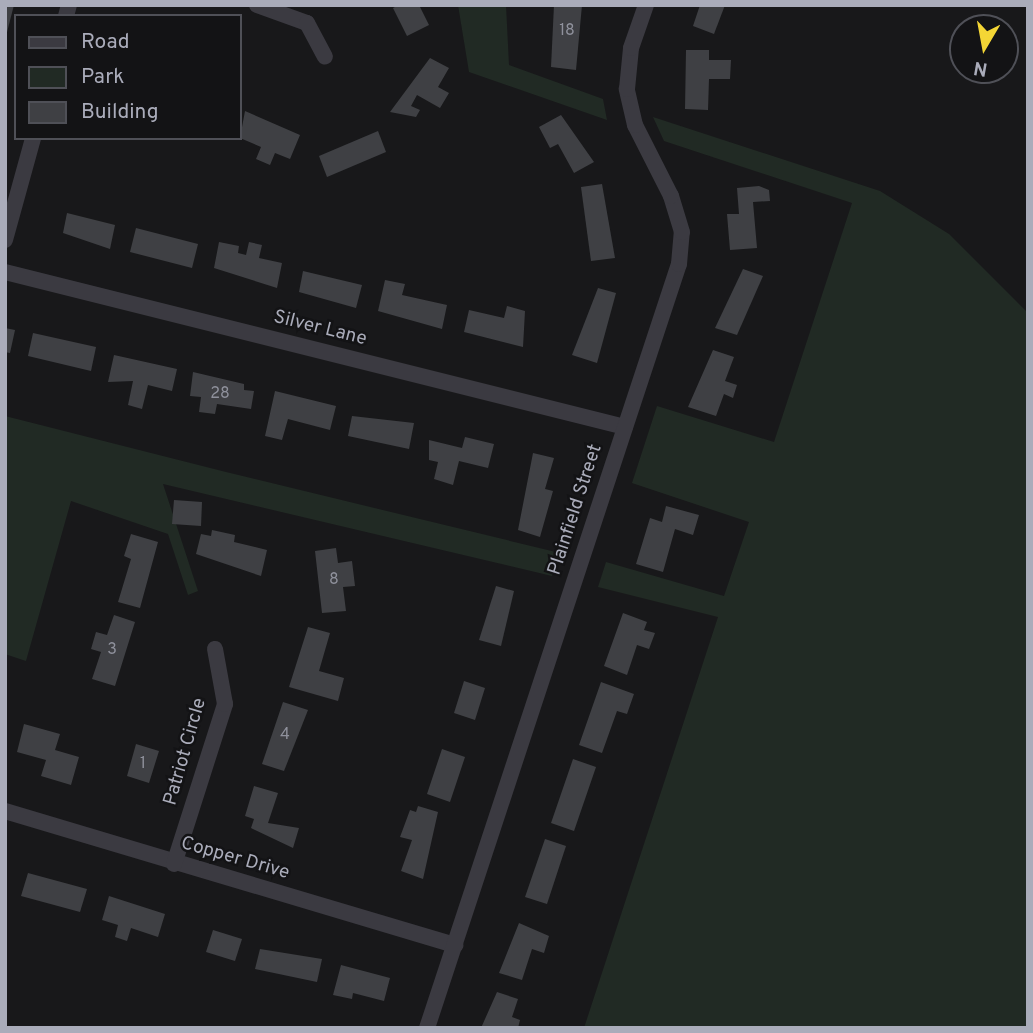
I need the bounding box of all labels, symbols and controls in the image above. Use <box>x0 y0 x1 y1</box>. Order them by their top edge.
legend <box>14 14 242 140</box>
north arrow <box>949 14 1019 84</box>
house number: 18 <box>559 21 575 41</box>
text: Road <box>81 29 130 56</box>
text: N <box>972 55 990 81</box>
text: Park <box>81 64 124 91</box>
text: Building <box>81 99 159 126</box>
street label: Silver Lane <box>271 306 369 352</box>
house number: 28 <box>210 384 230 404</box>
street label: Plainfield Street <box>544 442 608 578</box>
house number: 8 <box>329 570 339 590</box>
house number: 3 <box>107 640 117 660</box>
street label: Patriot Circle <box>160 696 212 808</box>
house number: 4 <box>280 725 290 745</box>
house number: 1 <box>140 754 146 774</box>
street label: Copper Drive <box>178 833 292 885</box>

